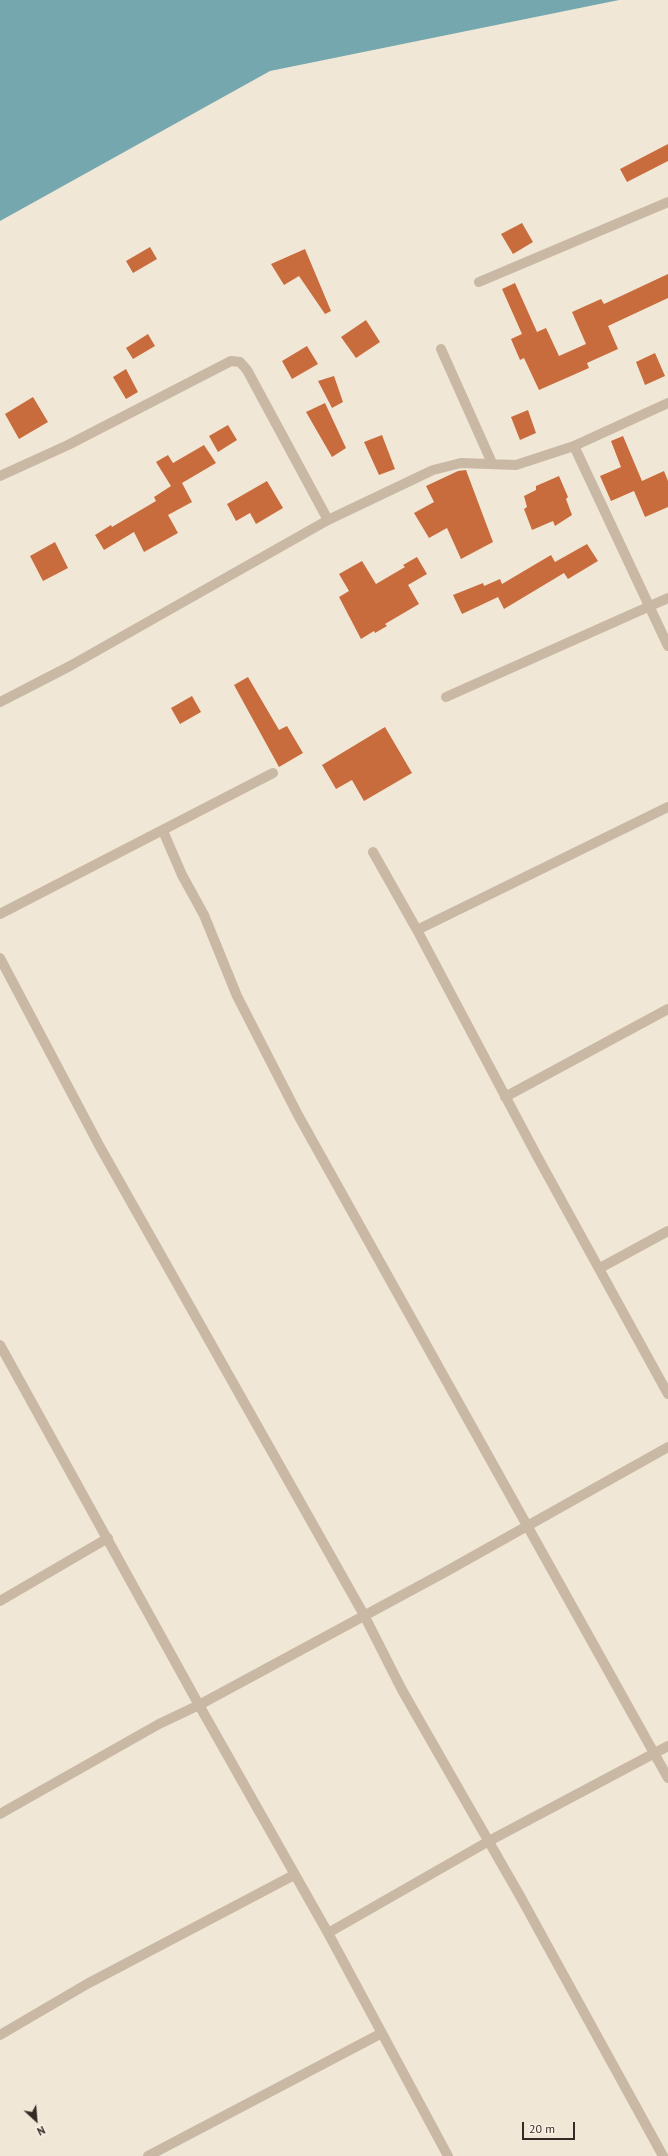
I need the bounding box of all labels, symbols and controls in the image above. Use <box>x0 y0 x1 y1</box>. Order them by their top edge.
north arrow <box>16 2100 56 2140</box>
scale bar <box>524 2114 577 2140</box>
text: 20 m <box>529 2121 555 2136</box>
text: N <box>35 2123 48 2139</box>

